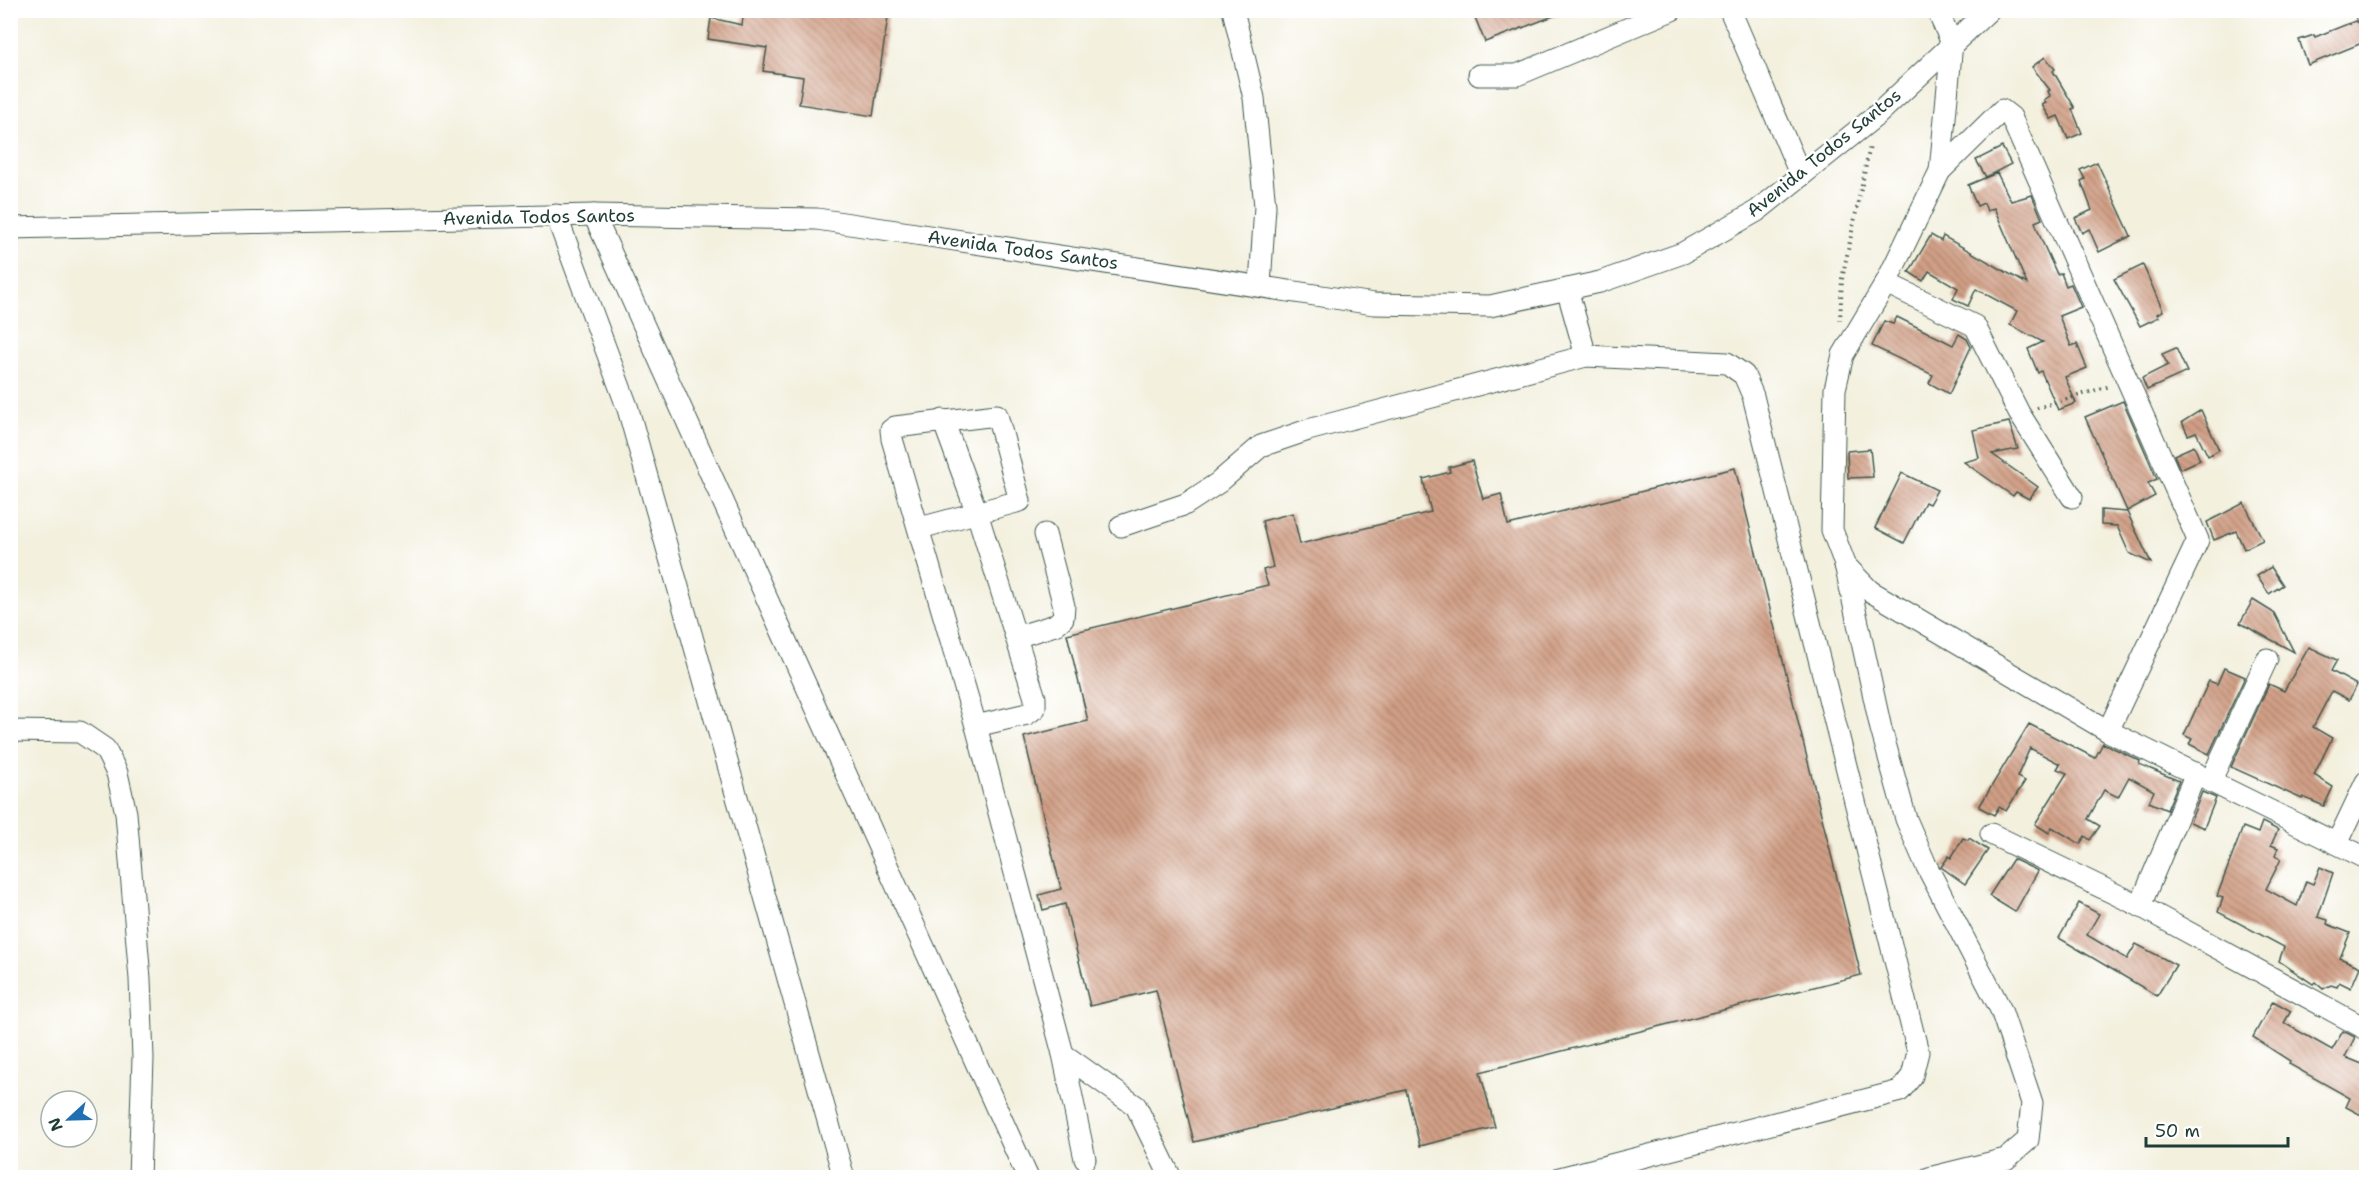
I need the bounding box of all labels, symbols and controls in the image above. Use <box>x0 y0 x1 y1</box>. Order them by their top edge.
street label: Avenida Todos Santos <box>1742 83 1906 223</box>
street label: Avenida Todos Santos <box>443 203 635 231</box>
street label: Avenida Todos Santos <box>926 225 1120 275</box>
north arrow <box>39 1089 99 1149</box>
scale bar <box>2146 1110 2288 1148</box>
text: N <box>43 1115 68 1134</box>
text: 50 m <box>2155 1119 2200 1143</box>

